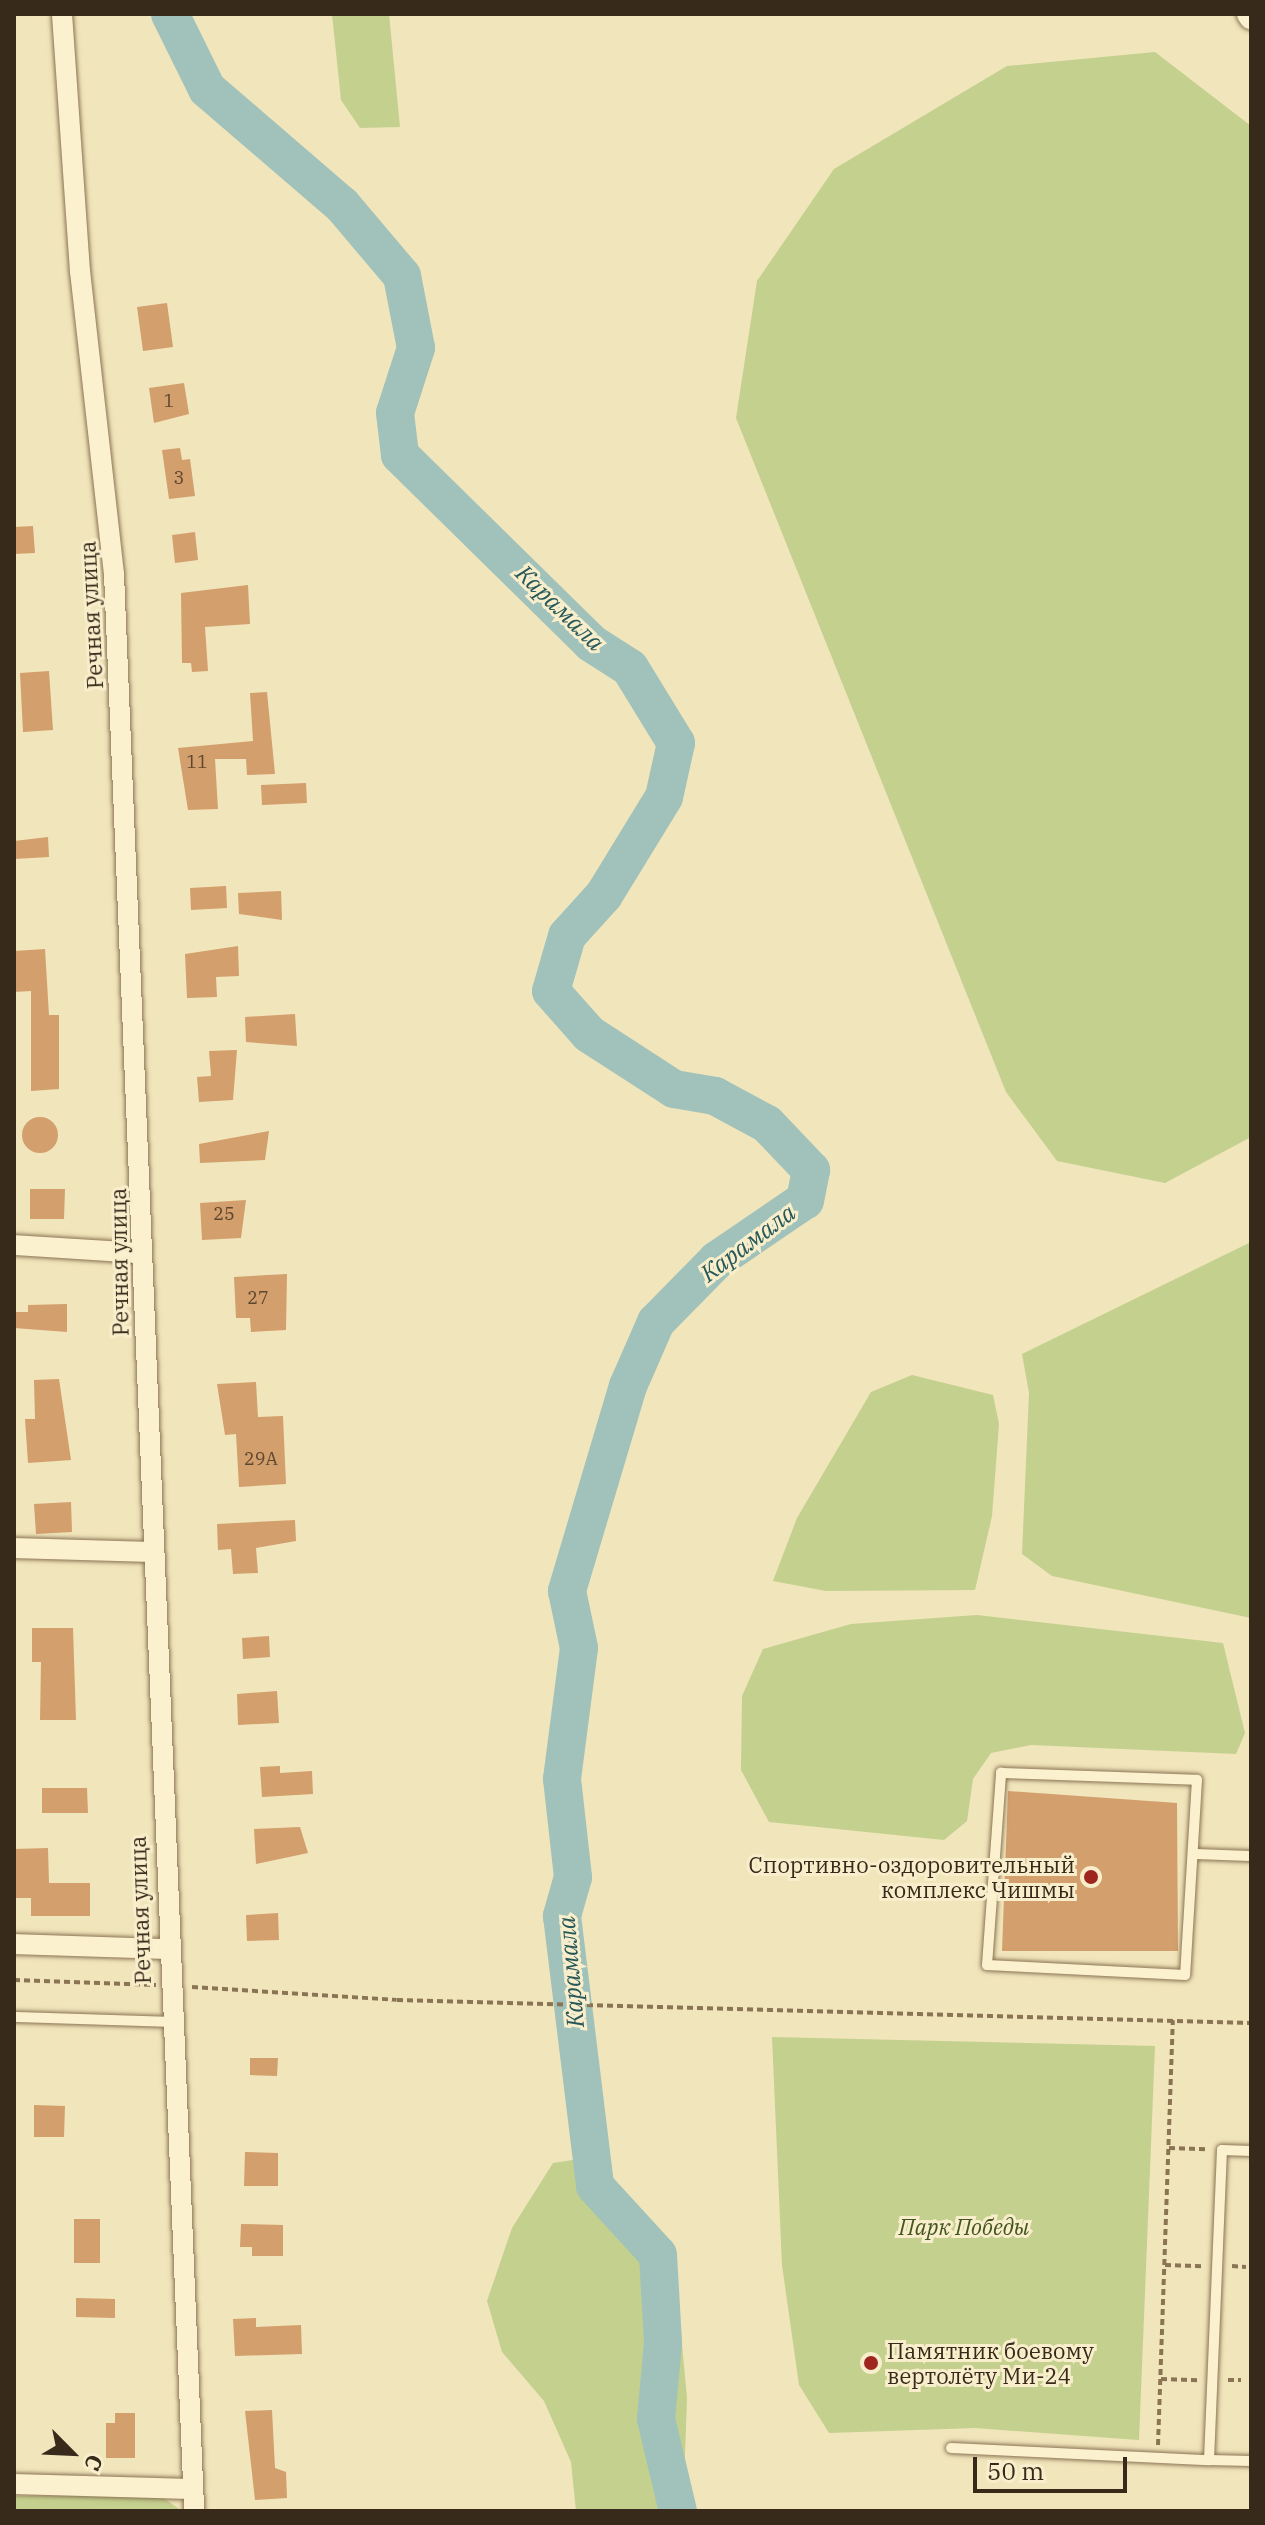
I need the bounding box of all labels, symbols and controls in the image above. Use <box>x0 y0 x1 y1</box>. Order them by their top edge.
house number: 1 <box>164 390 174 412</box>
house number: 3 <box>174 467 184 489</box>
street label: Речная улица <box>74 540 108 690</box>
water label: Карамала <box>510 559 610 657</box>
house number: 11 <box>186 751 208 773</box>
street label: Речная улица <box>105 1188 133 1336</box>
water label: Карамала <box>695 1198 801 1288</box>
house number: 25 <box>213 1203 235 1225</box>
house number: 27 <box>247 1287 269 1309</box>
house number: 29А <box>244 1448 278 1470</box>
street label: Речная улица <box>124 1835 156 1985</box>
place label: Спортивно-оздоровительный комплекс Чишмы <box>749 1851 1075 1902</box>
marker: Спортивно-оздоровительный комплекс Чишмы <box>1082 1868 1100 1886</box>
water label: Карамала <box>552 1915 590 2029</box>
park label: Парк Победы <box>899 2214 1029 2240</box>
place label: Памятник боевому вертолёту Ми-24 <box>887 2337 1094 2388</box>
marker: Памятник боевому вертолёту Ми-24 <box>862 2354 880 2372</box>
north arrow <box>32 2413 112 2493</box>
scale bar <box>977 2441 1131 2491</box>
text: С <box>78 2450 111 2476</box>
text: 50 m <box>987 2455 1044 2487</box>

